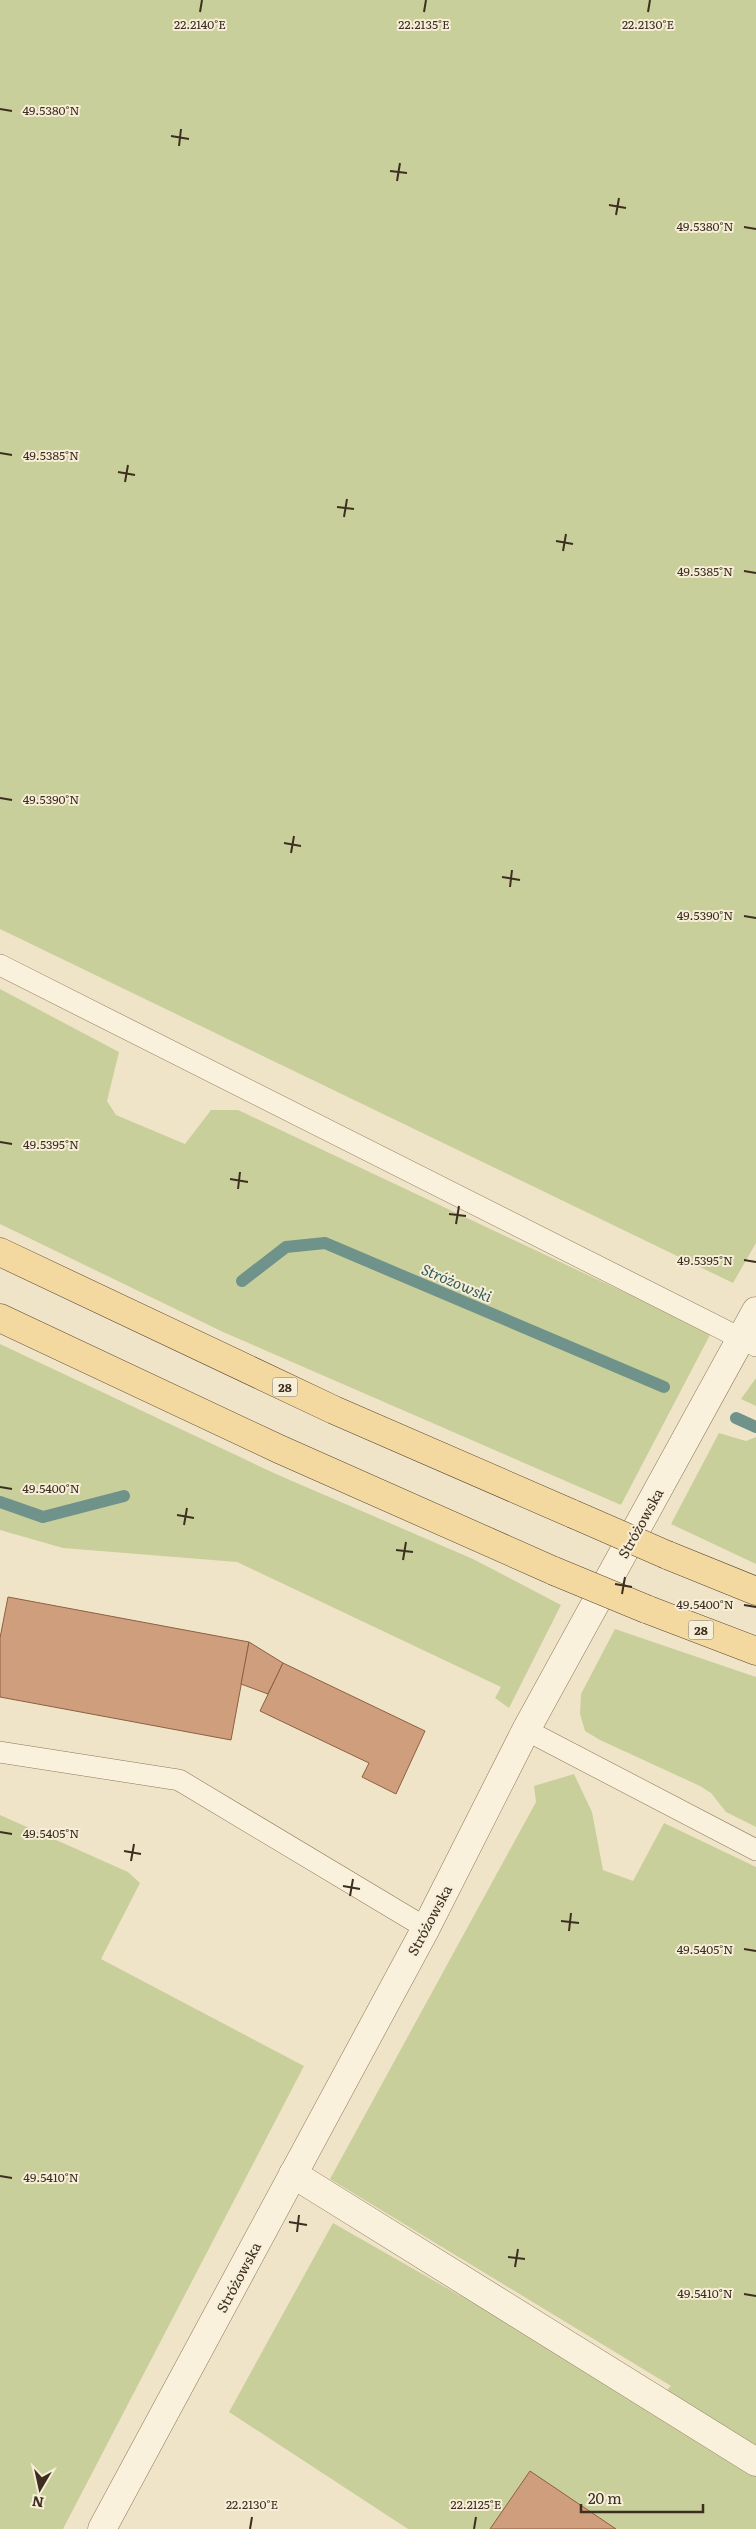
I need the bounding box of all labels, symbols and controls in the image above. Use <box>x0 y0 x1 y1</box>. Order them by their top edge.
text: 22.2140°E <box>174 15 226 33</box>
text: 22.2135°E <box>398 15 450 33</box>
text: 22.2130°E <box>622 15 674 33</box>
text: 49.5380°N <box>22 101 80 119</box>
text: 49.5380°N <box>676 217 734 235</box>
text: 49.5385°N <box>23 446 79 464</box>
text: 49.5385°N <box>677 562 733 580</box>
text: 49.5390°N <box>23 790 79 808</box>
text: 49.5390°N <box>677 906 733 924</box>
text: 49.5395°N <box>23 1135 79 1153</box>
text: 49.5395°N <box>677 1251 733 1269</box>
water label: Stróżowski <box>418 1257 496 1307</box>
road number: 28 <box>272 1378 298 1396</box>
text: 49.5400°N <box>22 1479 80 1497</box>
street label: Stróżowska <box>612 1484 668 1562</box>
text: 49.5400°N <box>676 1595 734 1613</box>
road number: 28 <box>688 1620 714 1640</box>
text: 49.5405°N <box>23 1824 79 1842</box>
street label: Stróżowska <box>402 1881 456 1959</box>
text: 49.5405°N <box>677 1940 733 1958</box>
text: 49.5410°N <box>23 2168 79 2186</box>
street label: Stróżowska <box>211 2238 265 2316</box>
text: 49.5410°N <box>677 2284 733 2302</box>
north arrow <box>15 2464 65 2514</box>
scale bar <box>581 2482 704 2514</box>
text: 20 m <box>588 2486 622 2509</box>
text: N <box>30 2492 45 2514</box>
text: 22.2130°E <box>226 2495 278 2513</box>
text: 22.2125°E <box>451 2495 502 2513</box>

